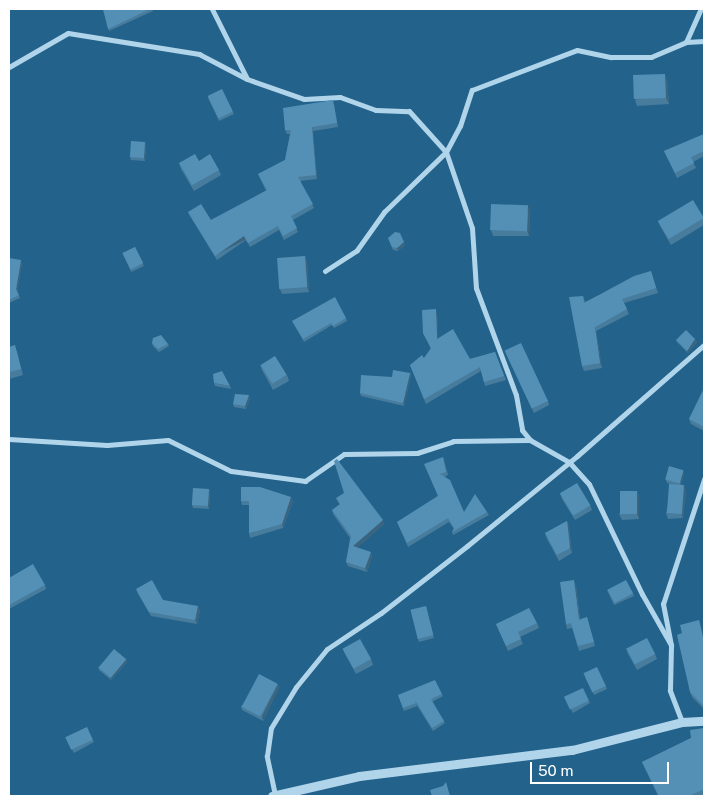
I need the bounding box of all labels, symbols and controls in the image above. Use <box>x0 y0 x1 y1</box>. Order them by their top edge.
scale bar <box>533 752 672 784</box>
text: 50 m <box>538 762 573 779</box>

